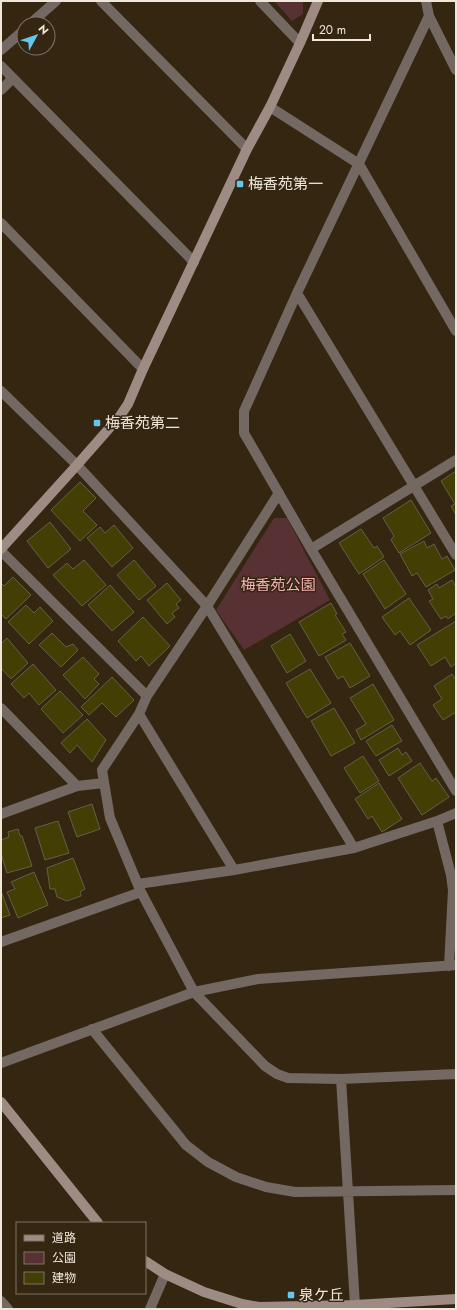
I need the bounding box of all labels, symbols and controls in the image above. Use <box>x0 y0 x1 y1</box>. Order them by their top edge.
north arrow <box>16 16 56 56</box>
scale bar <box>313 16 370 42</box>
text: N <box>35 21 53 38</box>
text: 20 m <box>319 21 346 39</box>
place label: 梅香苑第一 <box>248 173 323 195</box>
marker: 梅香苑第一 <box>235 179 245 189</box>
place label: 梅香苑第二 <box>105 412 180 434</box>
marker: 梅香苑第二 <box>92 418 102 428</box>
park label: 梅香苑公園 <box>240 574 316 596</box>
legend <box>16 1222 146 1294</box>
text: 道路 <box>52 1229 76 1247</box>
text: 公園 <box>52 1249 76 1267</box>
text: 建物 <box>52 1269 76 1287</box>
place label: 泉ケ丘 <box>299 1284 344 1306</box>
marker: 泉ケ丘 <box>286 1290 296 1300</box>

